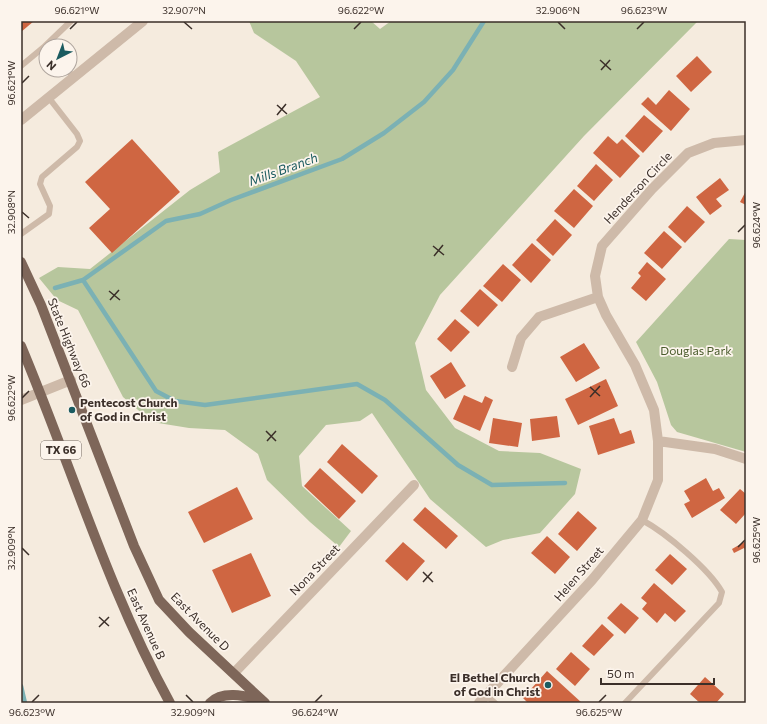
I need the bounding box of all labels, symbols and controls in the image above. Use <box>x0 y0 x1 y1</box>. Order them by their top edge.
text: 96.621°W <box>54 4 100 16</box>
text: 32.907°N <box>162 4 206 16</box>
text: 96.622°W <box>338 4 384 16</box>
text: 32.906°N <box>536 4 580 16</box>
text: 96.623°W <box>621 4 667 16</box>
north arrow <box>38 38 78 78</box>
text: N <box>44 58 58 73</box>
text: 96.621°W <box>5 60 17 106</box>
water label: Mills Branch <box>246 149 320 189</box>
street label: Henderson Circle <box>600 149 674 226</box>
text: 32.908°N <box>5 190 17 234</box>
text: 96.624°W <box>750 202 762 248</box>
street label: State Highway 66 <box>46 296 94 390</box>
park label: Douglas Park <box>660 343 732 357</box>
text: 96.622°W <box>5 375 17 421</box>
place label: Pentecost Church of God in Christ <box>80 395 178 423</box>
marker: Pentecost Church of God in Christ <box>67 405 77 415</box>
road number: TX 66 <box>41 441 81 459</box>
text: 96.625°W <box>750 517 762 563</box>
text: 32.909°N <box>5 526 17 570</box>
street label: Nona Street <box>286 541 342 598</box>
street label: Helen Street <box>551 543 606 604</box>
street label: East Avenue B <box>125 586 169 661</box>
street label: East Avenue D <box>168 589 233 654</box>
scale bar <box>601 660 714 686</box>
text: 50 m <box>607 666 635 680</box>
place label: El Bethel Church of God in Christ <box>450 670 540 698</box>
marker: El Bethel Church of God in Christ <box>543 680 553 690</box>
text: 96.623°W <box>9 706 55 718</box>
text: 32.909°N <box>171 706 215 718</box>
text: 96.624°W <box>292 706 338 718</box>
text: 96.625°W <box>576 706 622 718</box>

